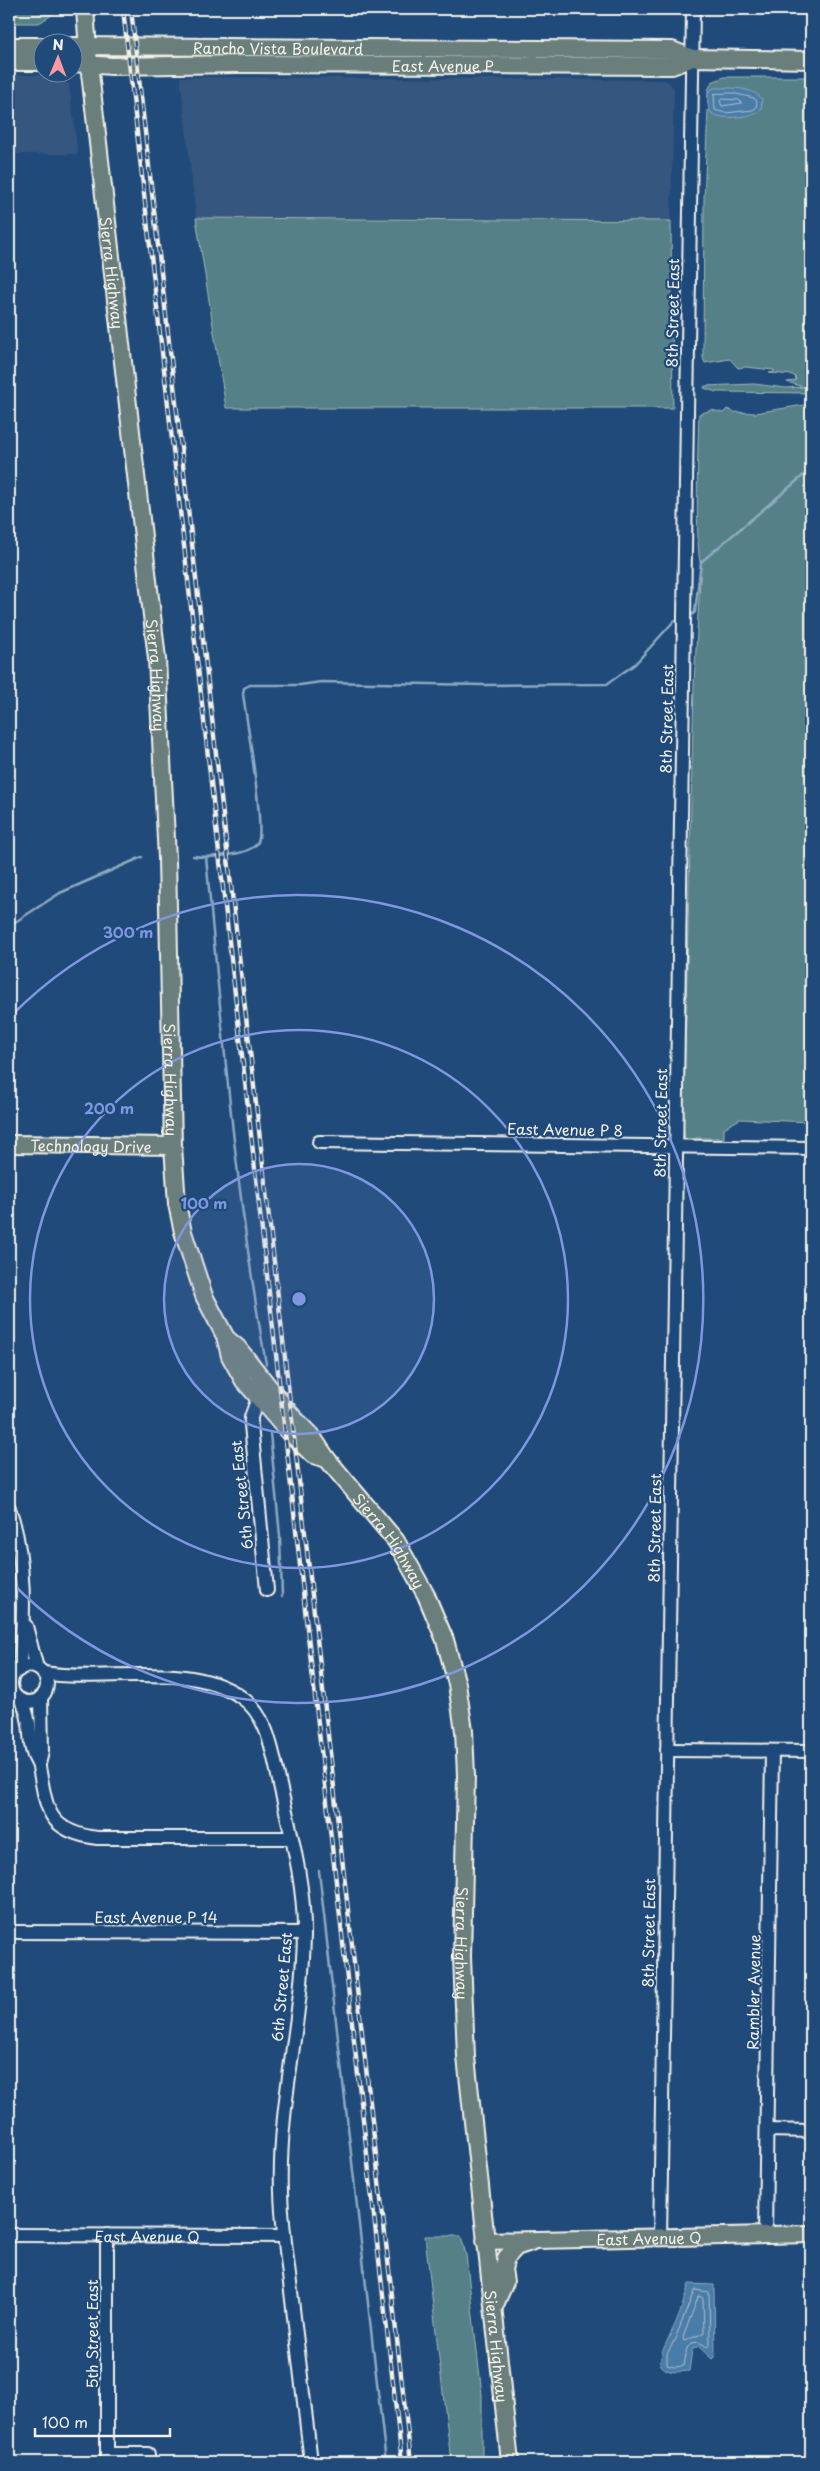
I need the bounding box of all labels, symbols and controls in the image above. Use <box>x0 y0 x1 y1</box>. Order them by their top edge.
north arrow <box>32 32 82 82</box>
text: N <box>53 34 64 55</box>
street label: Rancho Vista Boulevard <box>193 35 363 59</box>
street label: East Avenue P <box>392 53 494 77</box>
street label: Sierra Highway <box>95 215 131 330</box>
street label: 8th Street East <box>660 258 684 368</box>
street label: Sierra Highway <box>141 617 172 732</box>
street label: 8th Street East <box>654 664 678 774</box>
text: 300 m <box>103 920 153 943</box>
street label: Sierra Highway <box>159 1023 184 1136</box>
street label: 8th Street East <box>648 1068 672 1178</box>
text: 200 m <box>84 1096 134 1119</box>
street label: East Avenue P 8 <box>507 1116 623 1142</box>
street label: Technology Drive <box>30 1133 152 1157</box>
text: 100 m <box>181 1191 227 1214</box>
centre of rings <box>290 1290 308 1308</box>
street label: 6th Street East <box>224 1439 258 1551</box>
street label: 8th Street East <box>642 1473 666 1583</box>
street label: Sierra Highway <box>348 1487 431 1592</box>
street label: 8th Street East <box>636 1878 660 1988</box>
street label: Sierra Highway <box>450 1886 475 2000</box>
street label: East Avenue P 14 <box>94 1905 218 1928</box>
street label: 6th Street East <box>265 1931 297 2043</box>
street label: Rambler Avenue <box>740 1934 766 2050</box>
street label: East Avenue Q <box>94 2224 200 2247</box>
street label: East Avenue Q <box>596 2225 702 2250</box>
street label: 5th Street East <box>80 2279 103 2389</box>
street label: Sierra Highway <box>480 2289 515 2403</box>
scale bar <box>35 2406 170 2438</box>
text: 100 m <box>42 2410 88 2433</box>

